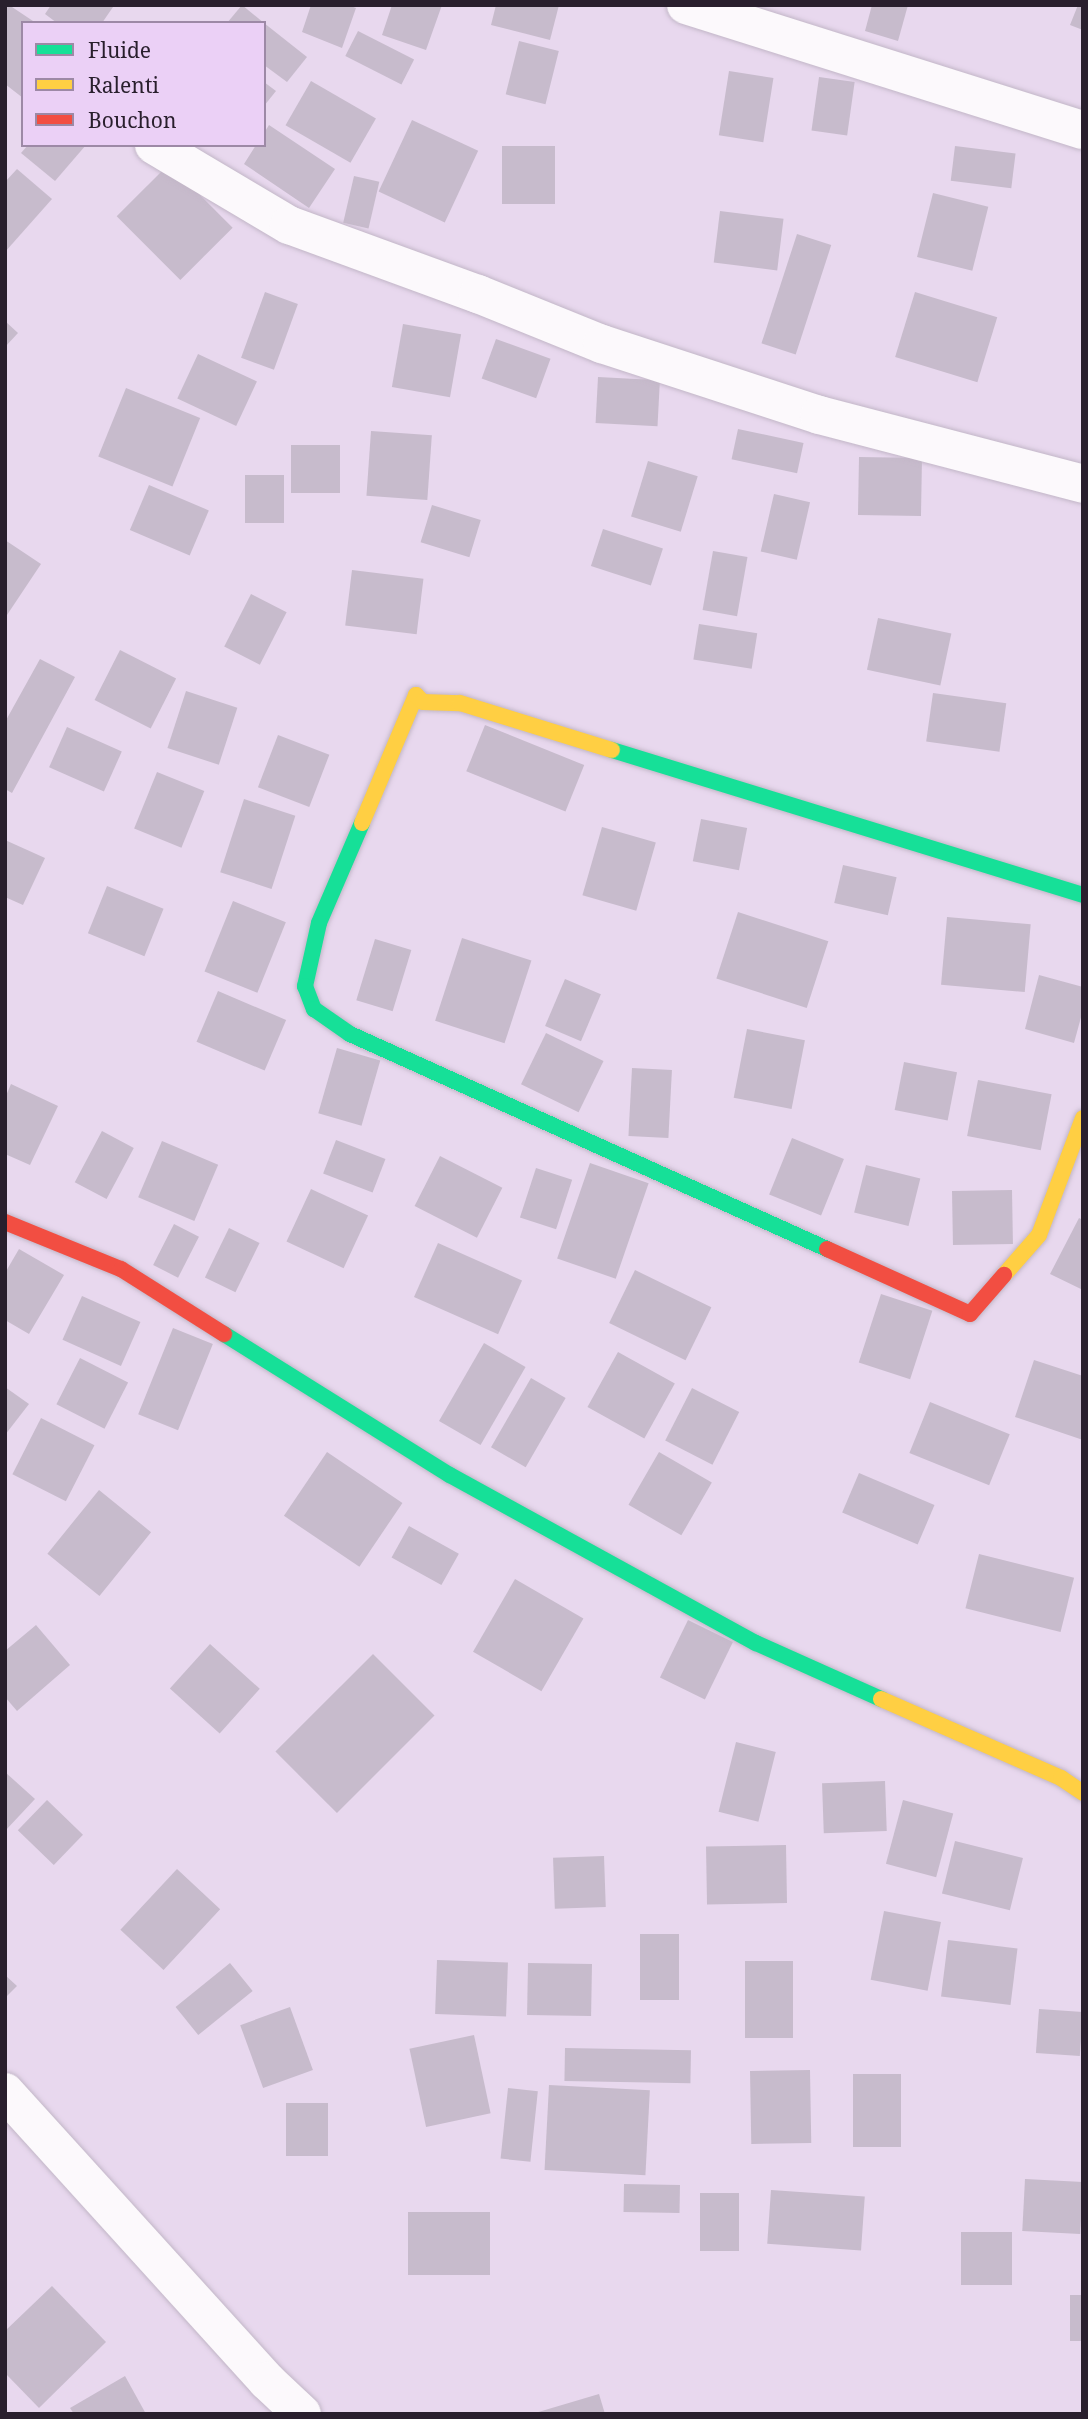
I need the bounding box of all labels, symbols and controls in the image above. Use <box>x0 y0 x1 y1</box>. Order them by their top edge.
legend <box>21 21 266 147</box>
text: Fluide <box>88 36 151 64</box>
text: Ralenti <box>88 71 159 99</box>
text: Bouchon <box>88 106 177 134</box>

